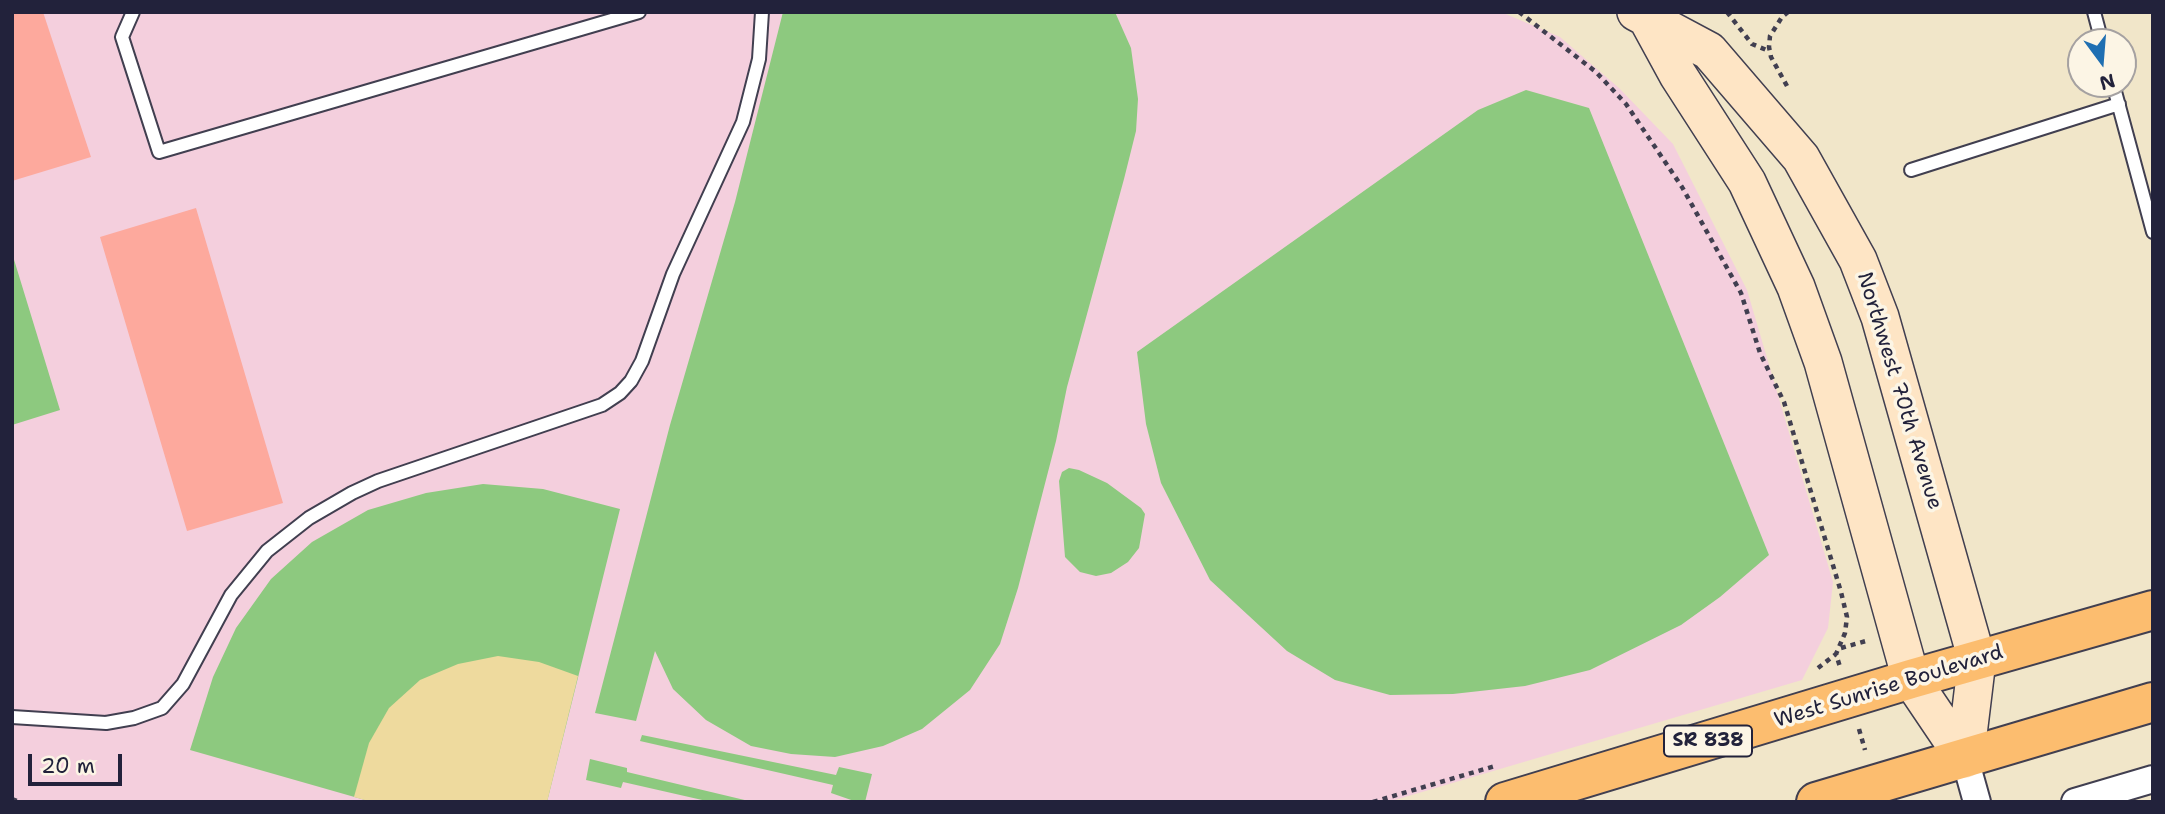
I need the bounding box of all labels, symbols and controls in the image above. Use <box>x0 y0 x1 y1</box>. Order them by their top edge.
north arrow <box>2067 28 2137 98</box>
text: N <box>2097 68 2118 96</box>
street label: Northwest 70th Avenue <box>1851 269 1947 513</box>
street label: West Sunrise Boulevard <box>1772 640 2006 734</box>
road number: SR 838 <box>1664 726 1752 756</box>
scale bar <box>32 740 126 784</box>
text: 20 m <box>41 752 95 780</box>

